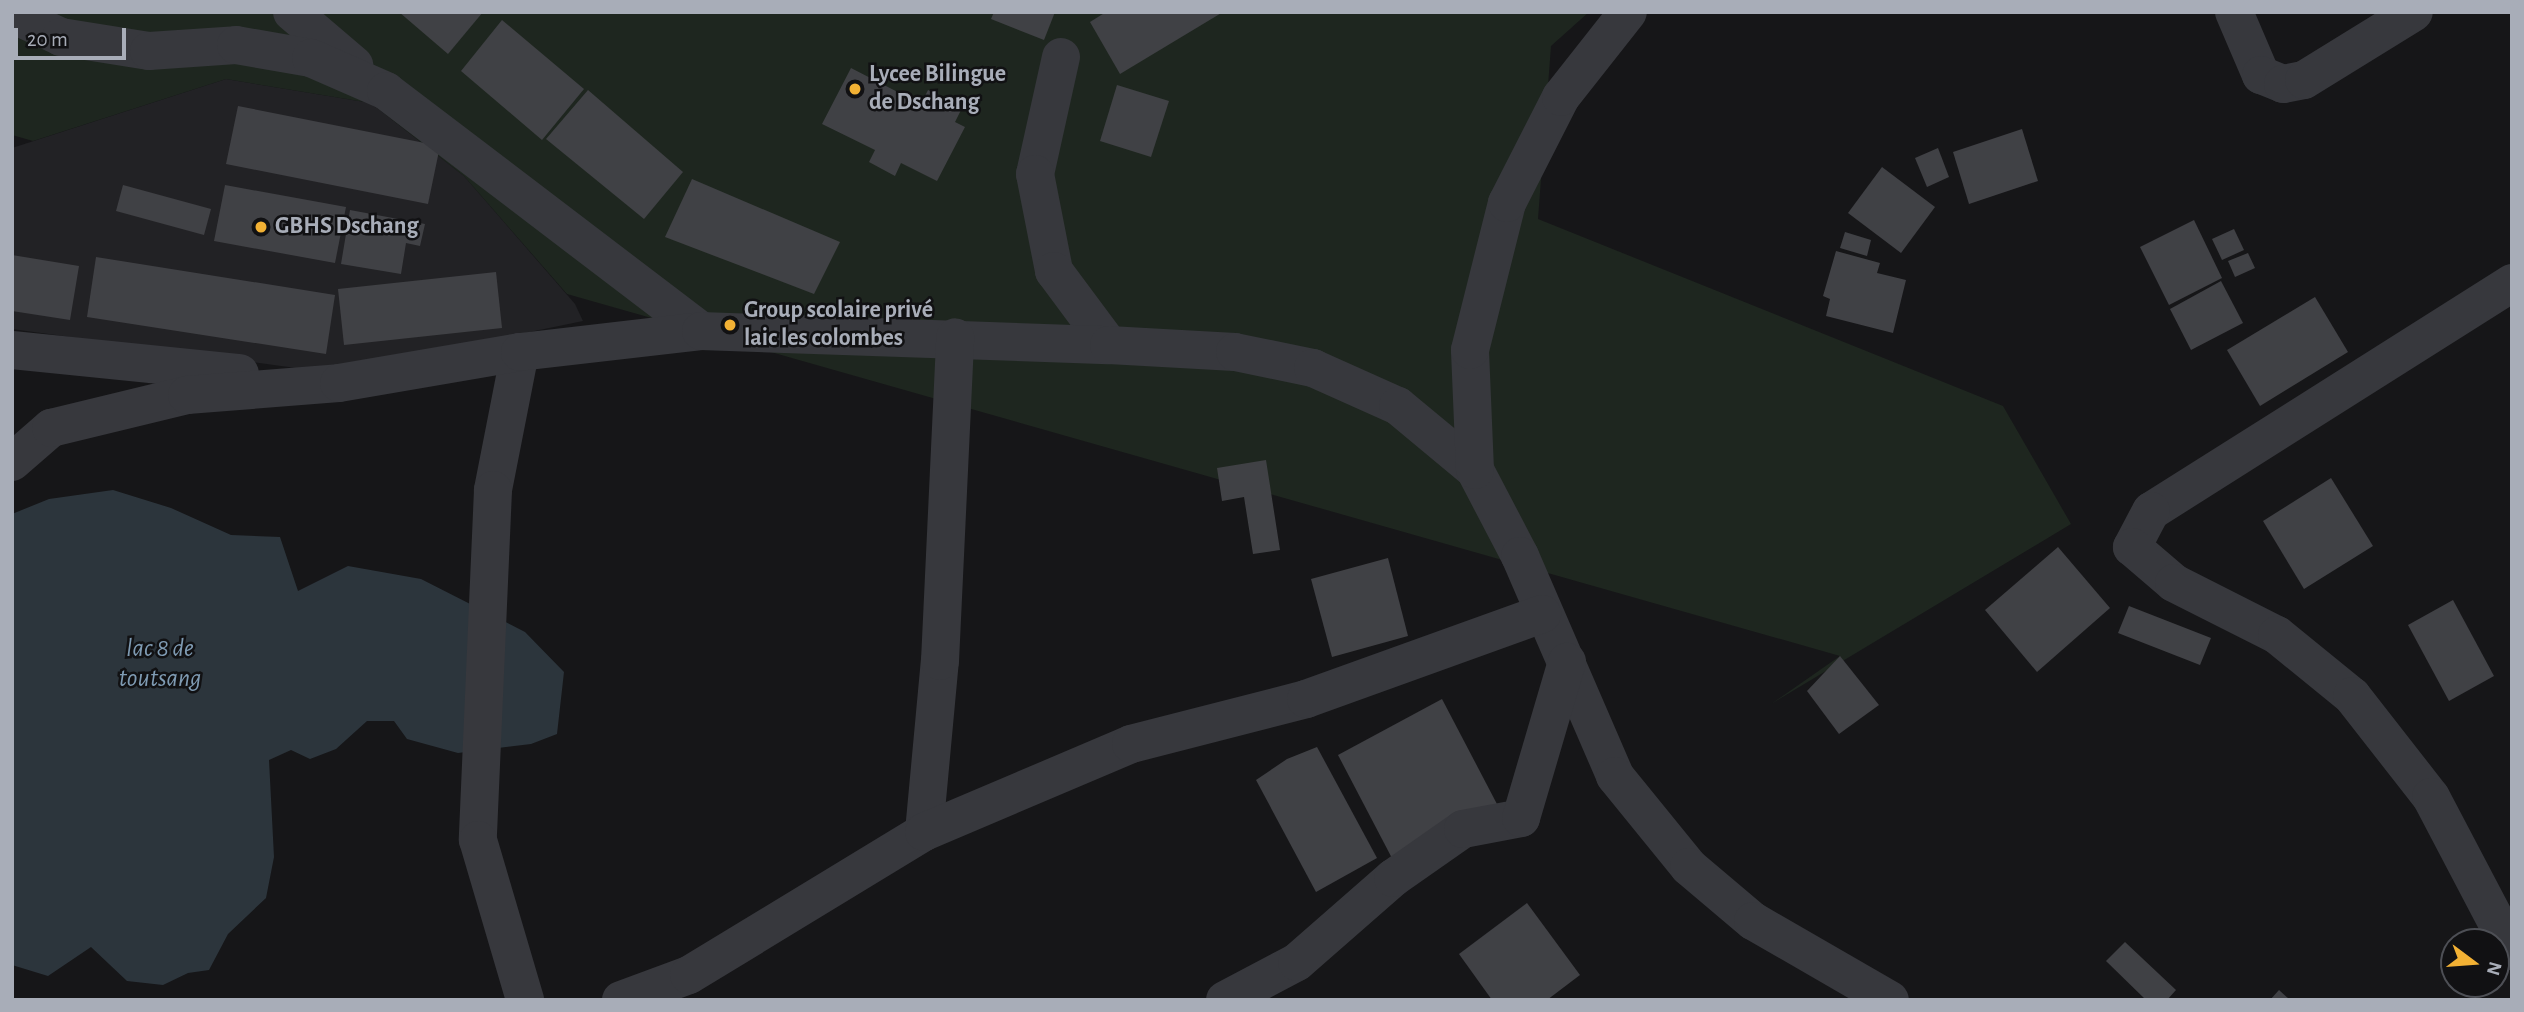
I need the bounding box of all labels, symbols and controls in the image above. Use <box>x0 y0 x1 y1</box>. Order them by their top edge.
scale bar <box>18 14 130 58</box>
text: 20 m <box>27 29 68 50</box>
place label: Lycee Bilingue de Dschang <box>869 61 1006 117</box>
marker: Lycee Bilingue de Dschang <box>847 81 863 97</box>
place label: GBHS Dschang <box>275 213 418 241</box>
marker: GBHS Dschang <box>253 219 269 235</box>
place label: Group scolaire privé laic les colombes <box>744 297 933 353</box>
marker: Group scolaire privé laic les colombes <box>722 317 738 333</box>
water label: lac 8 de toutsang <box>118 633 202 694</box>
north arrow <box>2440 928 2510 998</box>
text: N <box>2483 959 2505 977</box>

